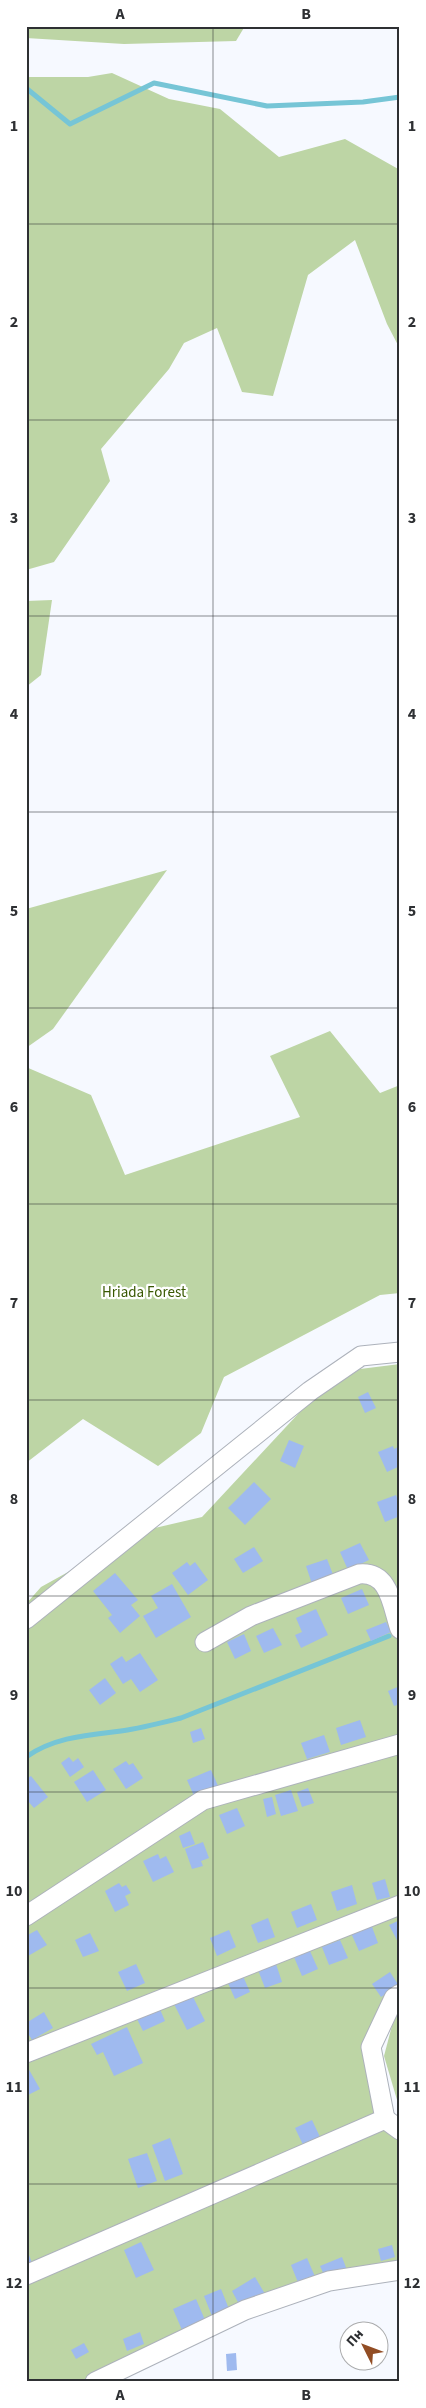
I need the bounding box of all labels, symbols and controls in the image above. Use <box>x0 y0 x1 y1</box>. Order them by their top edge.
text: A <box>114 3 125 25</box>
text: B <box>301 3 311 25</box>
text: 1 <box>10 115 18 137</box>
text: 1 <box>408 115 416 137</box>
text: 2 <box>10 311 18 333</box>
text: 2 <box>408 311 416 333</box>
text: 3 <box>10 507 18 529</box>
text: 3 <box>408 507 416 529</box>
text: 4 <box>10 703 19 725</box>
text: 4 <box>408 703 417 725</box>
text: 5 <box>10 900 18 922</box>
text: 5 <box>408 900 416 922</box>
text: 6 <box>10 1096 18 1118</box>
text: 6 <box>408 1096 416 1118</box>
park label: Hriada Forest <box>102 1282 186 1303</box>
text: 7 <box>10 1292 18 1314</box>
text: 7 <box>408 1292 416 1314</box>
text: 8 <box>10 1488 18 1510</box>
text: 8 <box>408 1488 416 1510</box>
text: 9 <box>10 1684 18 1706</box>
text: 9 <box>408 1684 416 1706</box>
text: 10 <box>6 1880 22 1902</box>
text: 10 <box>404 1880 420 1902</box>
text: 11 <box>6 2076 22 2098</box>
text: 11 <box>404 2076 420 2098</box>
text: 12 <box>6 2272 22 2294</box>
text: 12 <box>404 2272 420 2294</box>
north arrow <box>338 2320 388 2370</box>
text: Пн <box>342 2325 368 2351</box>
text: A <box>114 2384 125 2406</box>
text: B <box>301 2384 311 2406</box>

